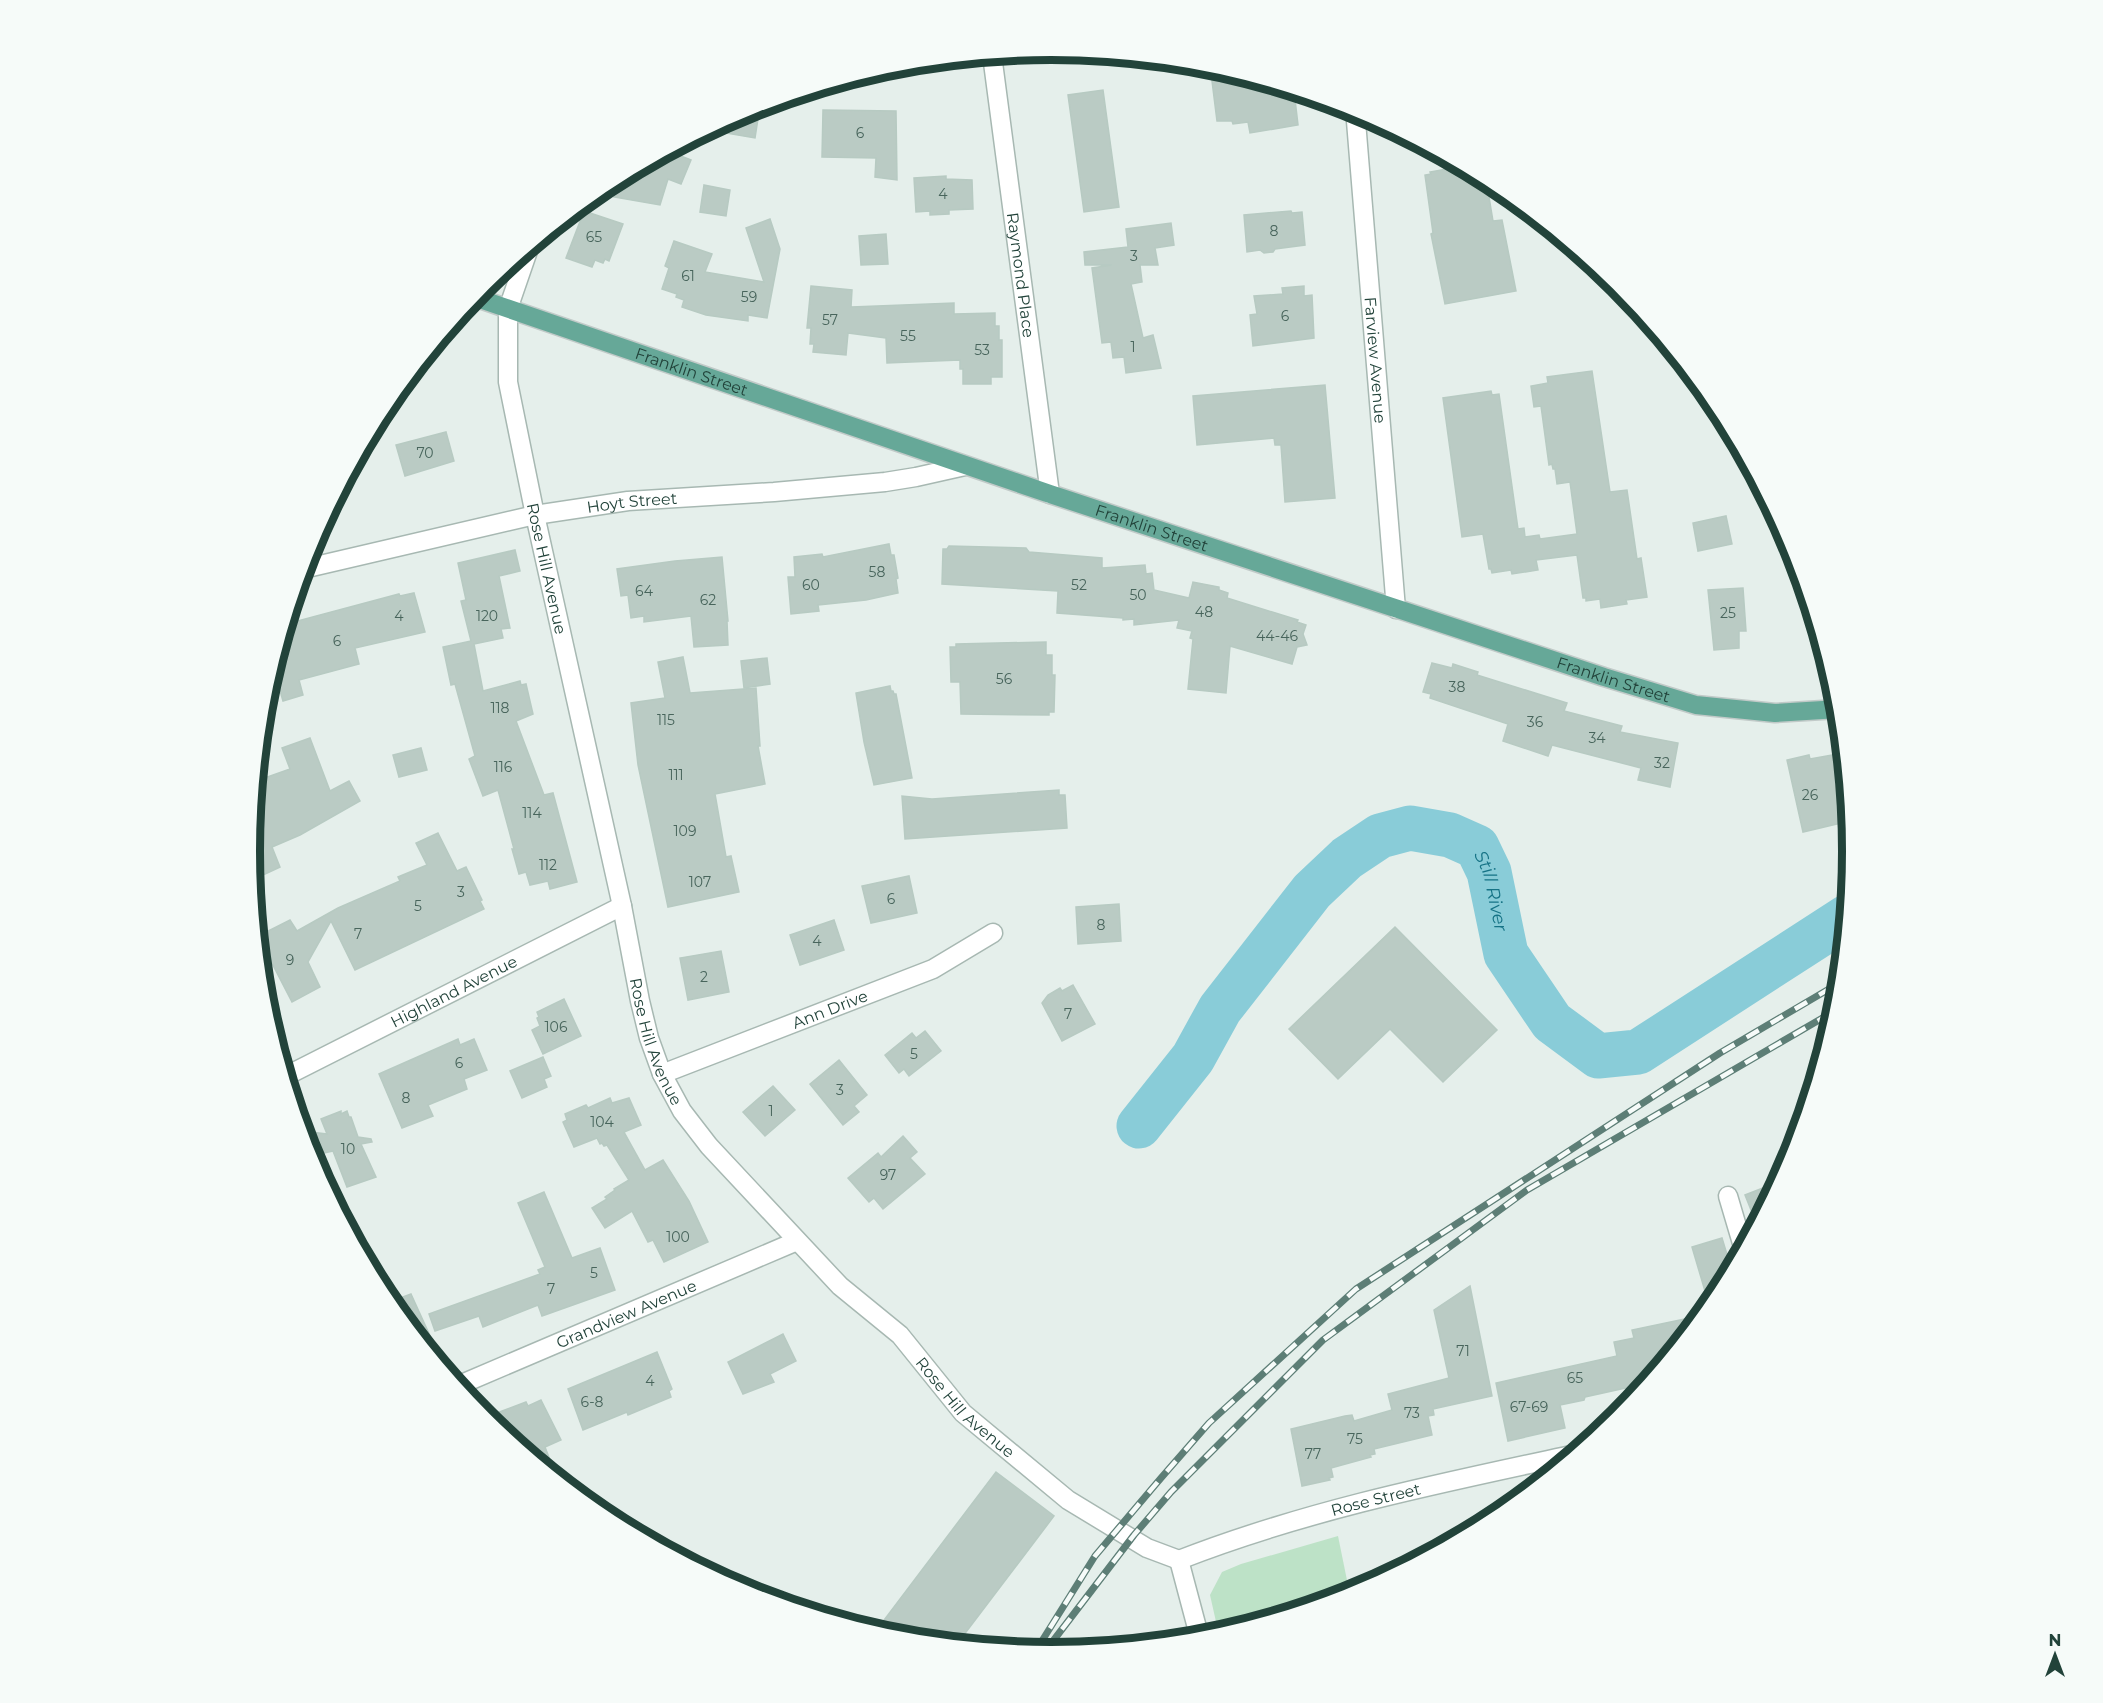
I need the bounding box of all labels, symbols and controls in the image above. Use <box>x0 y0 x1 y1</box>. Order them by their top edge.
house number: 6 <box>856 124 865 142</box>
house number: 4 <box>938 185 948 203</box>
street label: Raymond Place <box>1003 211 1038 339</box>
house number: 8 <box>1270 222 1279 240</box>
house number: 65 <box>586 228 602 246</box>
house number: 3 <box>1130 247 1138 265</box>
house number: 61 <box>681 267 695 285</box>
house number: 59 <box>741 288 757 306</box>
street label: Farview Avenue <box>1360 296 1390 424</box>
house number: 6 <box>1281 307 1290 325</box>
house number: 57 <box>822 311 838 329</box>
house number: 55 <box>900 327 916 345</box>
house number: 1 <box>1130 338 1136 356</box>
house number: 53 <box>974 341 990 359</box>
street label: Franklin Street <box>633 344 751 400</box>
house number: 70 <box>416 444 434 462</box>
street label: Hoyt Street <box>586 489 678 517</box>
street label: Rose Hill Avenue <box>523 501 570 636</box>
street label: Franklin Street <box>1093 501 1211 556</box>
house number: 58 <box>869 563 885 581</box>
house number: 60 <box>802 576 820 594</box>
house number: 52 <box>1071 576 1087 594</box>
house number: 64 <box>635 582 654 600</box>
house number: 50 <box>1129 586 1147 604</box>
house number: 62 <box>700 591 716 609</box>
house number: 48 <box>1195 603 1213 621</box>
house number: 25 <box>1720 604 1736 622</box>
house number: 4 <box>394 607 404 625</box>
house number: 120 <box>476 607 498 625</box>
house number: 44-46 <box>1256 627 1298 645</box>
house number: 6 <box>333 632 342 650</box>
street label: Franklin Street <box>1554 653 1673 707</box>
house number: 56 <box>996 670 1013 688</box>
house number: 38 <box>1449 678 1465 696</box>
house number: 118 <box>490 699 510 717</box>
house number: 115 <box>657 711 675 729</box>
house number: 36 <box>1527 713 1544 731</box>
house number: 34 <box>1588 729 1606 747</box>
house number: 32 <box>1654 754 1670 772</box>
house number: 116 <box>494 758 513 776</box>
house number: 111 <box>668 766 684 784</box>
house number: 26 <box>1802 786 1819 804</box>
house number: 114 <box>522 804 542 822</box>
house number: 109 <box>674 822 696 840</box>
water label: Still River <box>1469 847 1512 934</box>
house number: 112 <box>539 856 557 874</box>
house number: 107 <box>689 873 711 891</box>
house number: 3 <box>457 883 465 901</box>
house number: 6 <box>887 890 896 908</box>
house number: 5 <box>414 897 422 915</box>
house number: 8 <box>1097 916 1106 934</box>
house number: 7 <box>354 925 362 943</box>
house number: 4 <box>812 932 822 950</box>
house number: 9 <box>286 951 294 969</box>
street label: Highland Avenue <box>388 952 520 1031</box>
house number: 2 <box>700 968 708 986</box>
street label: Rose Hill Avenue <box>626 976 686 1109</box>
street label: Ann Drive <box>790 986 870 1033</box>
house number: 7 <box>1064 1005 1072 1023</box>
house number: 106 <box>545 1018 568 1036</box>
house number: 5 <box>910 1045 918 1063</box>
house number: 6 <box>455 1054 464 1072</box>
house number: 3 <box>836 1081 844 1099</box>
house number: 8 <box>402 1089 411 1107</box>
house number: 1 <box>768 1102 774 1120</box>
house number: 104 <box>590 1113 615 1131</box>
house number: 10 <box>341 1140 355 1158</box>
house number: 97 <box>880 1166 896 1184</box>
house number: 100 <box>666 1228 690 1246</box>
house number: 5 <box>590 1264 598 1282</box>
street label: Grandview Avenue <box>553 1276 699 1353</box>
house number: 7 <box>547 1280 555 1298</box>
house number: 71 <box>1456 1342 1470 1360</box>
street label: Rose Hill Avenue <box>912 1353 1018 1462</box>
house number: 65 <box>1567 1369 1583 1387</box>
house number: 4 <box>645 1372 655 1390</box>
house number: 6-8 <box>581 1393 603 1411</box>
house number: 67-69 <box>1510 1398 1548 1416</box>
house number: 73 <box>1404 1404 1420 1422</box>
house number: 75 <box>1347 1430 1363 1448</box>
house number: 77 <box>1305 1445 1321 1463</box>
street label: Rose Street <box>1329 1479 1423 1520</box>
north arrow <box>2025 1625 2085 1685</box>
text: N <box>2049 1631 2061 1650</box>

